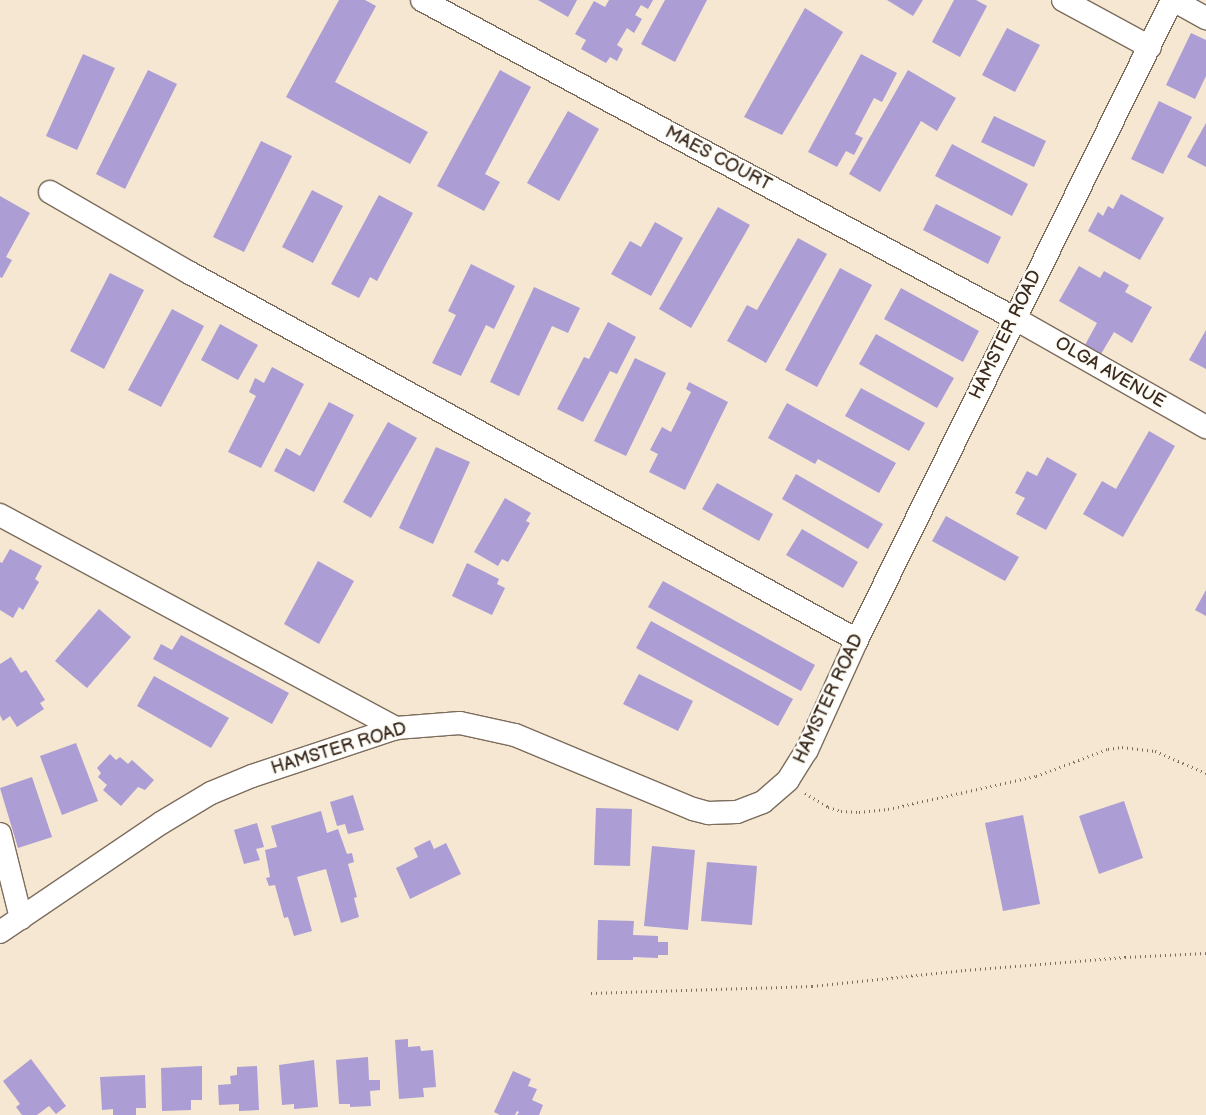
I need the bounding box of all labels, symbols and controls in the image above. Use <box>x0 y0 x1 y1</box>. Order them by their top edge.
street label: MAES COURT <box>661 122 775 196</box>
street label: HAMSTER ROAD <box>965 267 1047 403</box>
street label: OLGA AVENUE <box>1051 333 1169 413</box>
street label: HAMSTER ROAD <box>789 631 869 767</box>
street label: HAMSTER ROAD <box>269 718 409 780</box>

